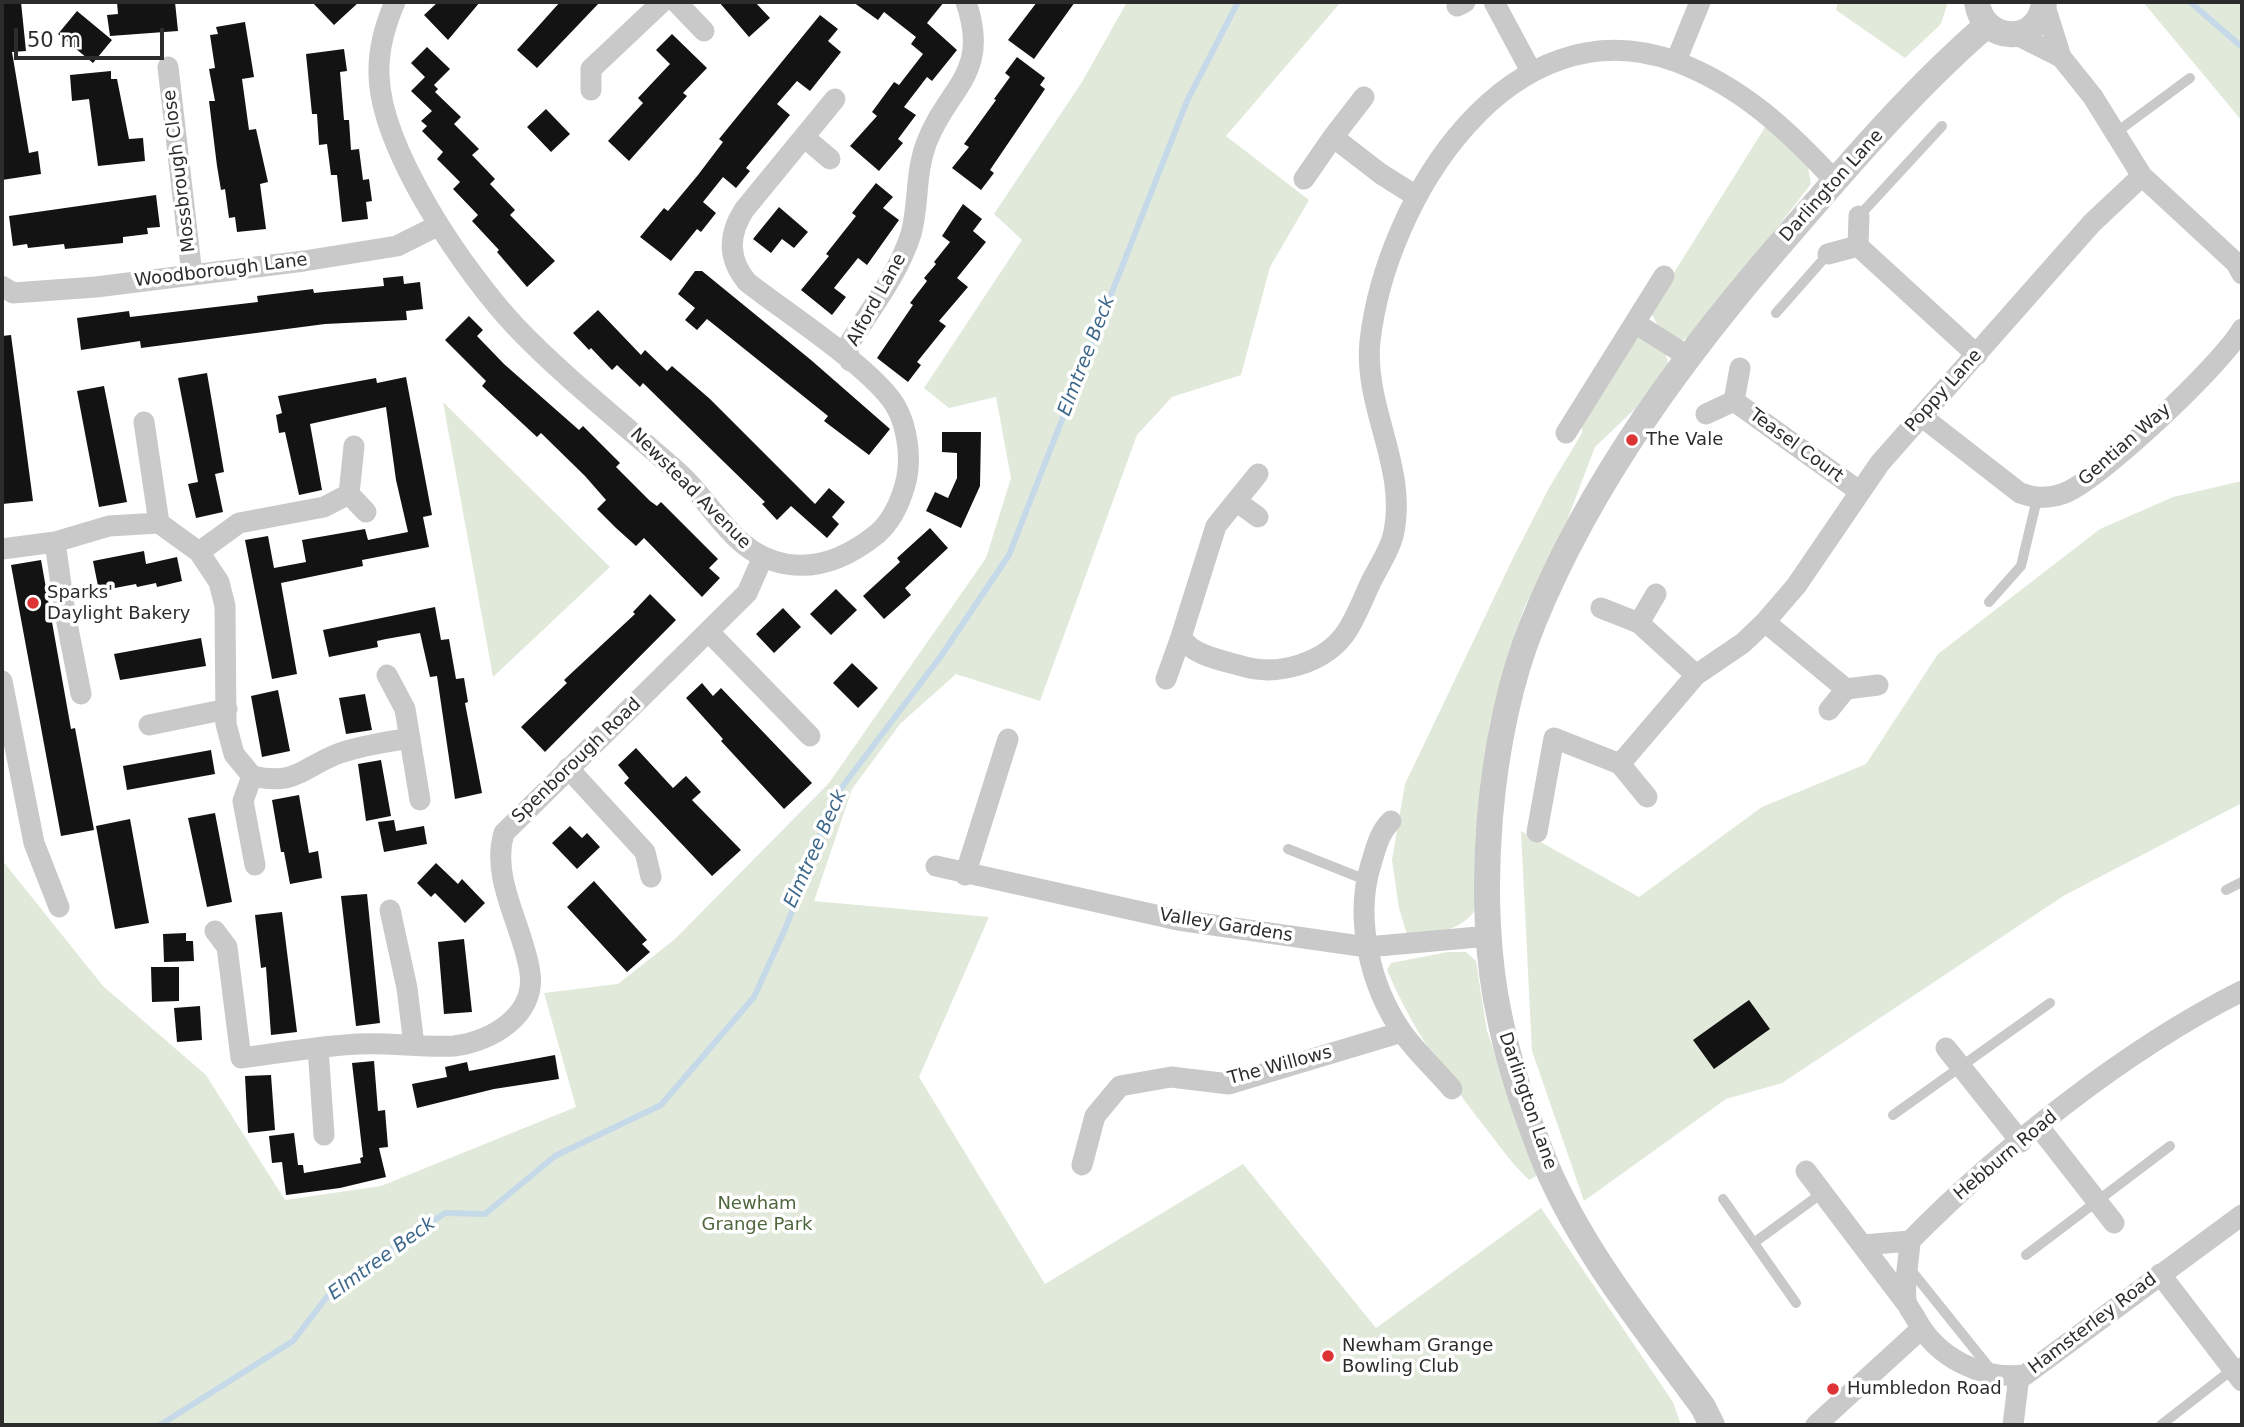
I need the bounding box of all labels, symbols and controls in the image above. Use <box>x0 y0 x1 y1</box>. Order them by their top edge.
scale bar <box>18 14 168 58</box>
text: 50 m <box>27 28 81 52</box>
street label: Mossbrough Close <box>159 88 201 254</box>
street label: Darlington Lane <box>1776 125 1888 247</box>
street label: Woodborough Lane <box>133 250 309 292</box>
street label: Alford Lane <box>843 250 911 350</box>
water label: Elmtree Beck <box>1054 293 1120 419</box>
street label: Poppy Lane <box>1901 345 1987 437</box>
street label: Gentian Way <box>2075 399 2175 491</box>
street label: Teasel Court <box>1745 405 1847 487</box>
street label: Newstead Avenue <box>625 424 755 554</box>
place label: The Vale <box>1646 429 1723 451</box>
marker: The Vale <box>1624 432 1640 448</box>
place label: Sparks' Daylight Bakery <box>47 582 190 624</box>
marker: Sparks' Daylight Bakery <box>25 595 41 611</box>
street label: Spenborough Road <box>508 694 646 828</box>
water label: Elmtree Beck <box>780 787 852 911</box>
street label: Valley Gardens <box>1158 905 1294 947</box>
street label: Darlington Lane <box>1493 1029 1561 1173</box>
street label: The Willows <box>1226 1042 1334 1090</box>
street label: Hebburn Road <box>1950 1107 2062 1205</box>
park label: Newham Grange Park <box>702 1193 812 1236</box>
water label: Elmtree Beck <box>324 1213 440 1305</box>
street label: Hamsterley Road <box>2025 1269 2161 1379</box>
place label: Newham Grange Bowling Club <box>1342 1335 1493 1378</box>
marker: Newham Grange Bowling Club <box>1320 1348 1336 1364</box>
place label: Humbledon Road <box>1847 1378 2002 1400</box>
marker: Humbledon Road <box>1825 1381 1841 1397</box>

